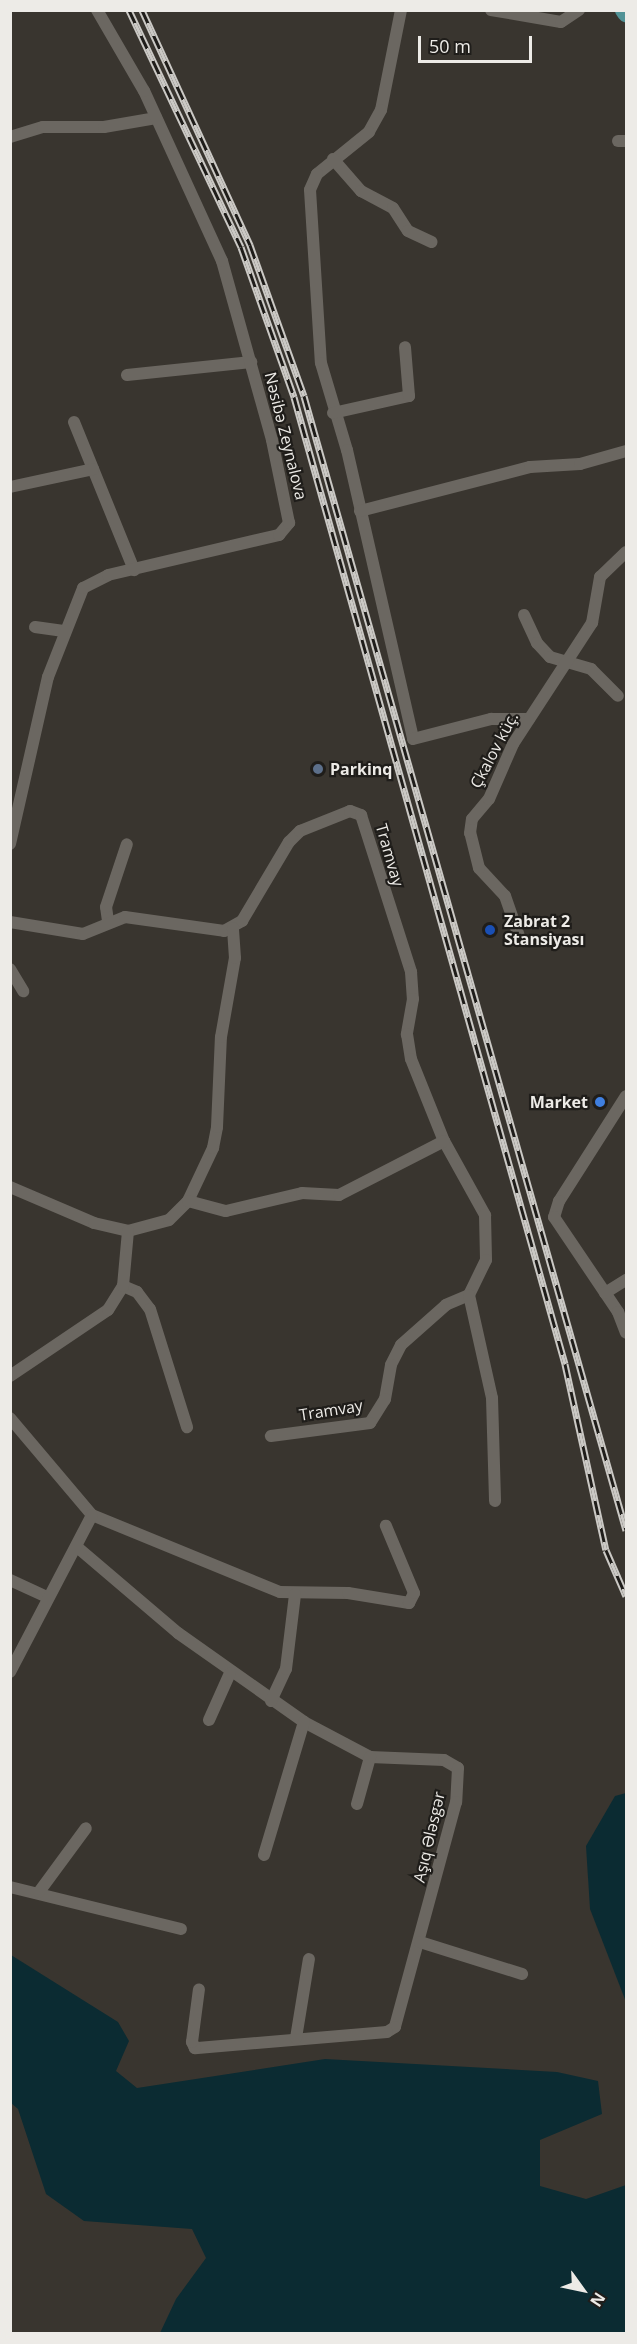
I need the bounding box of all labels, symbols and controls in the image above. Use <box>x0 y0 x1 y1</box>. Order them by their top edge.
scale bar <box>421 24 535 62</box>
text: 50 m <box>429 34 471 58</box>
street label: Nəsibə Zeynalova <box>261 370 311 502</box>
street label: Çkalov küç. <box>466 709 522 791</box>
place label: Parkinq <box>330 759 392 779</box>
marker: Parkinq <box>311 762 325 776</box>
street label: Tramvay <box>372 822 408 888</box>
place label: Zabrat 2 Stansiyası <box>504 911 584 949</box>
marker: Zabrat 2 Stansiyası <box>481 921 499 939</box>
place label: Market <box>530 1092 588 1112</box>
marker: Market <box>593 1095 607 1109</box>
street label: Tramvay <box>298 1396 364 1424</box>
street label: Aşıq Ələsgər <box>409 1790 449 1884</box>
north arrow <box>553 2260 613 2320</box>
text: N <box>585 2288 611 2311</box>

